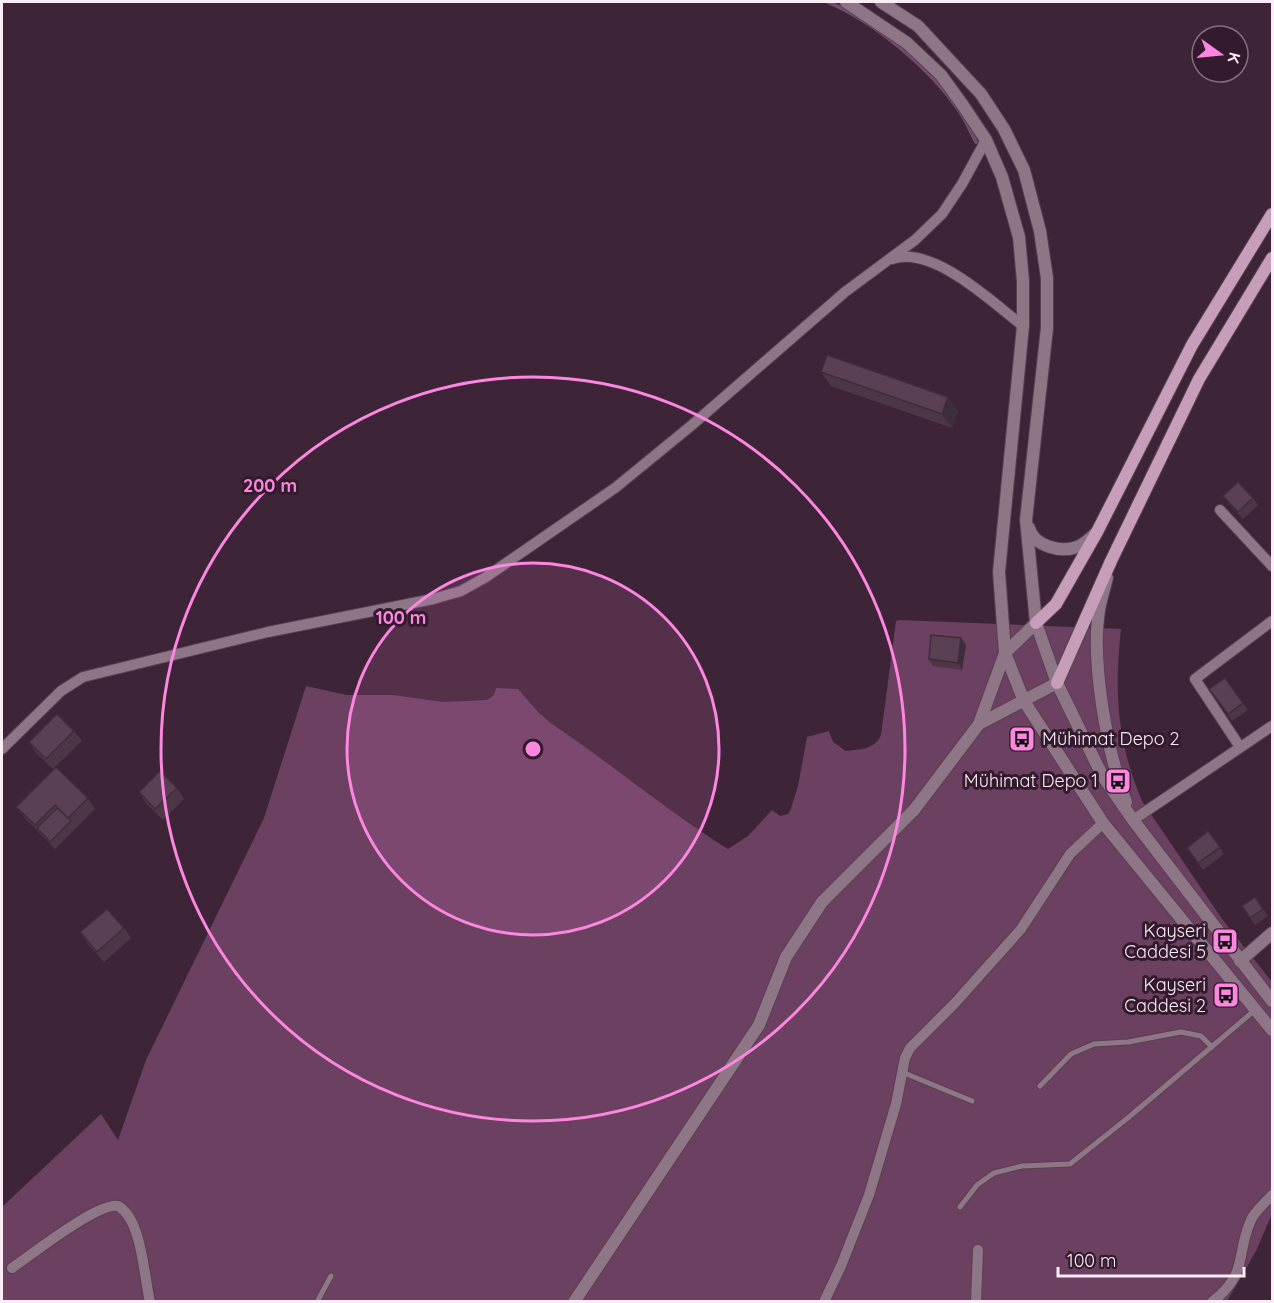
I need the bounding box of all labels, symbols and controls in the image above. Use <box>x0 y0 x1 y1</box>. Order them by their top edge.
north arrow <box>1190 24 1250 84</box>
text: K <box>1223 50 1246 66</box>
text: 200 m <box>243 474 297 497</box>
text: 100 m <box>376 606 426 629</box>
bus stop icon: Mühimat Depo 2 <box>1007 724 1037 754</box>
place label: Mühimat Depo 2 <box>1042 727 1179 750</box>
centre of rings <box>523 739 543 759</box>
bus stop icon: Mühimat Depo 1 <box>1103 766 1133 796</box>
place label: Mühimat Depo 1 <box>964 769 1098 792</box>
place label: Kayseri Caddesi 5 <box>1124 919 1206 963</box>
bus stop icon: Kayseri Caddesi 5 <box>1210 926 1240 956</box>
place label: Kayseri Caddesi 2 <box>1124 973 1206 1017</box>
bus stop icon: Kayseri Caddesi 2 <box>1211 980 1241 1010</box>
scale bar <box>1058 1240 1244 1278</box>
text: 100 m <box>1067 1249 1116 1272</box>

